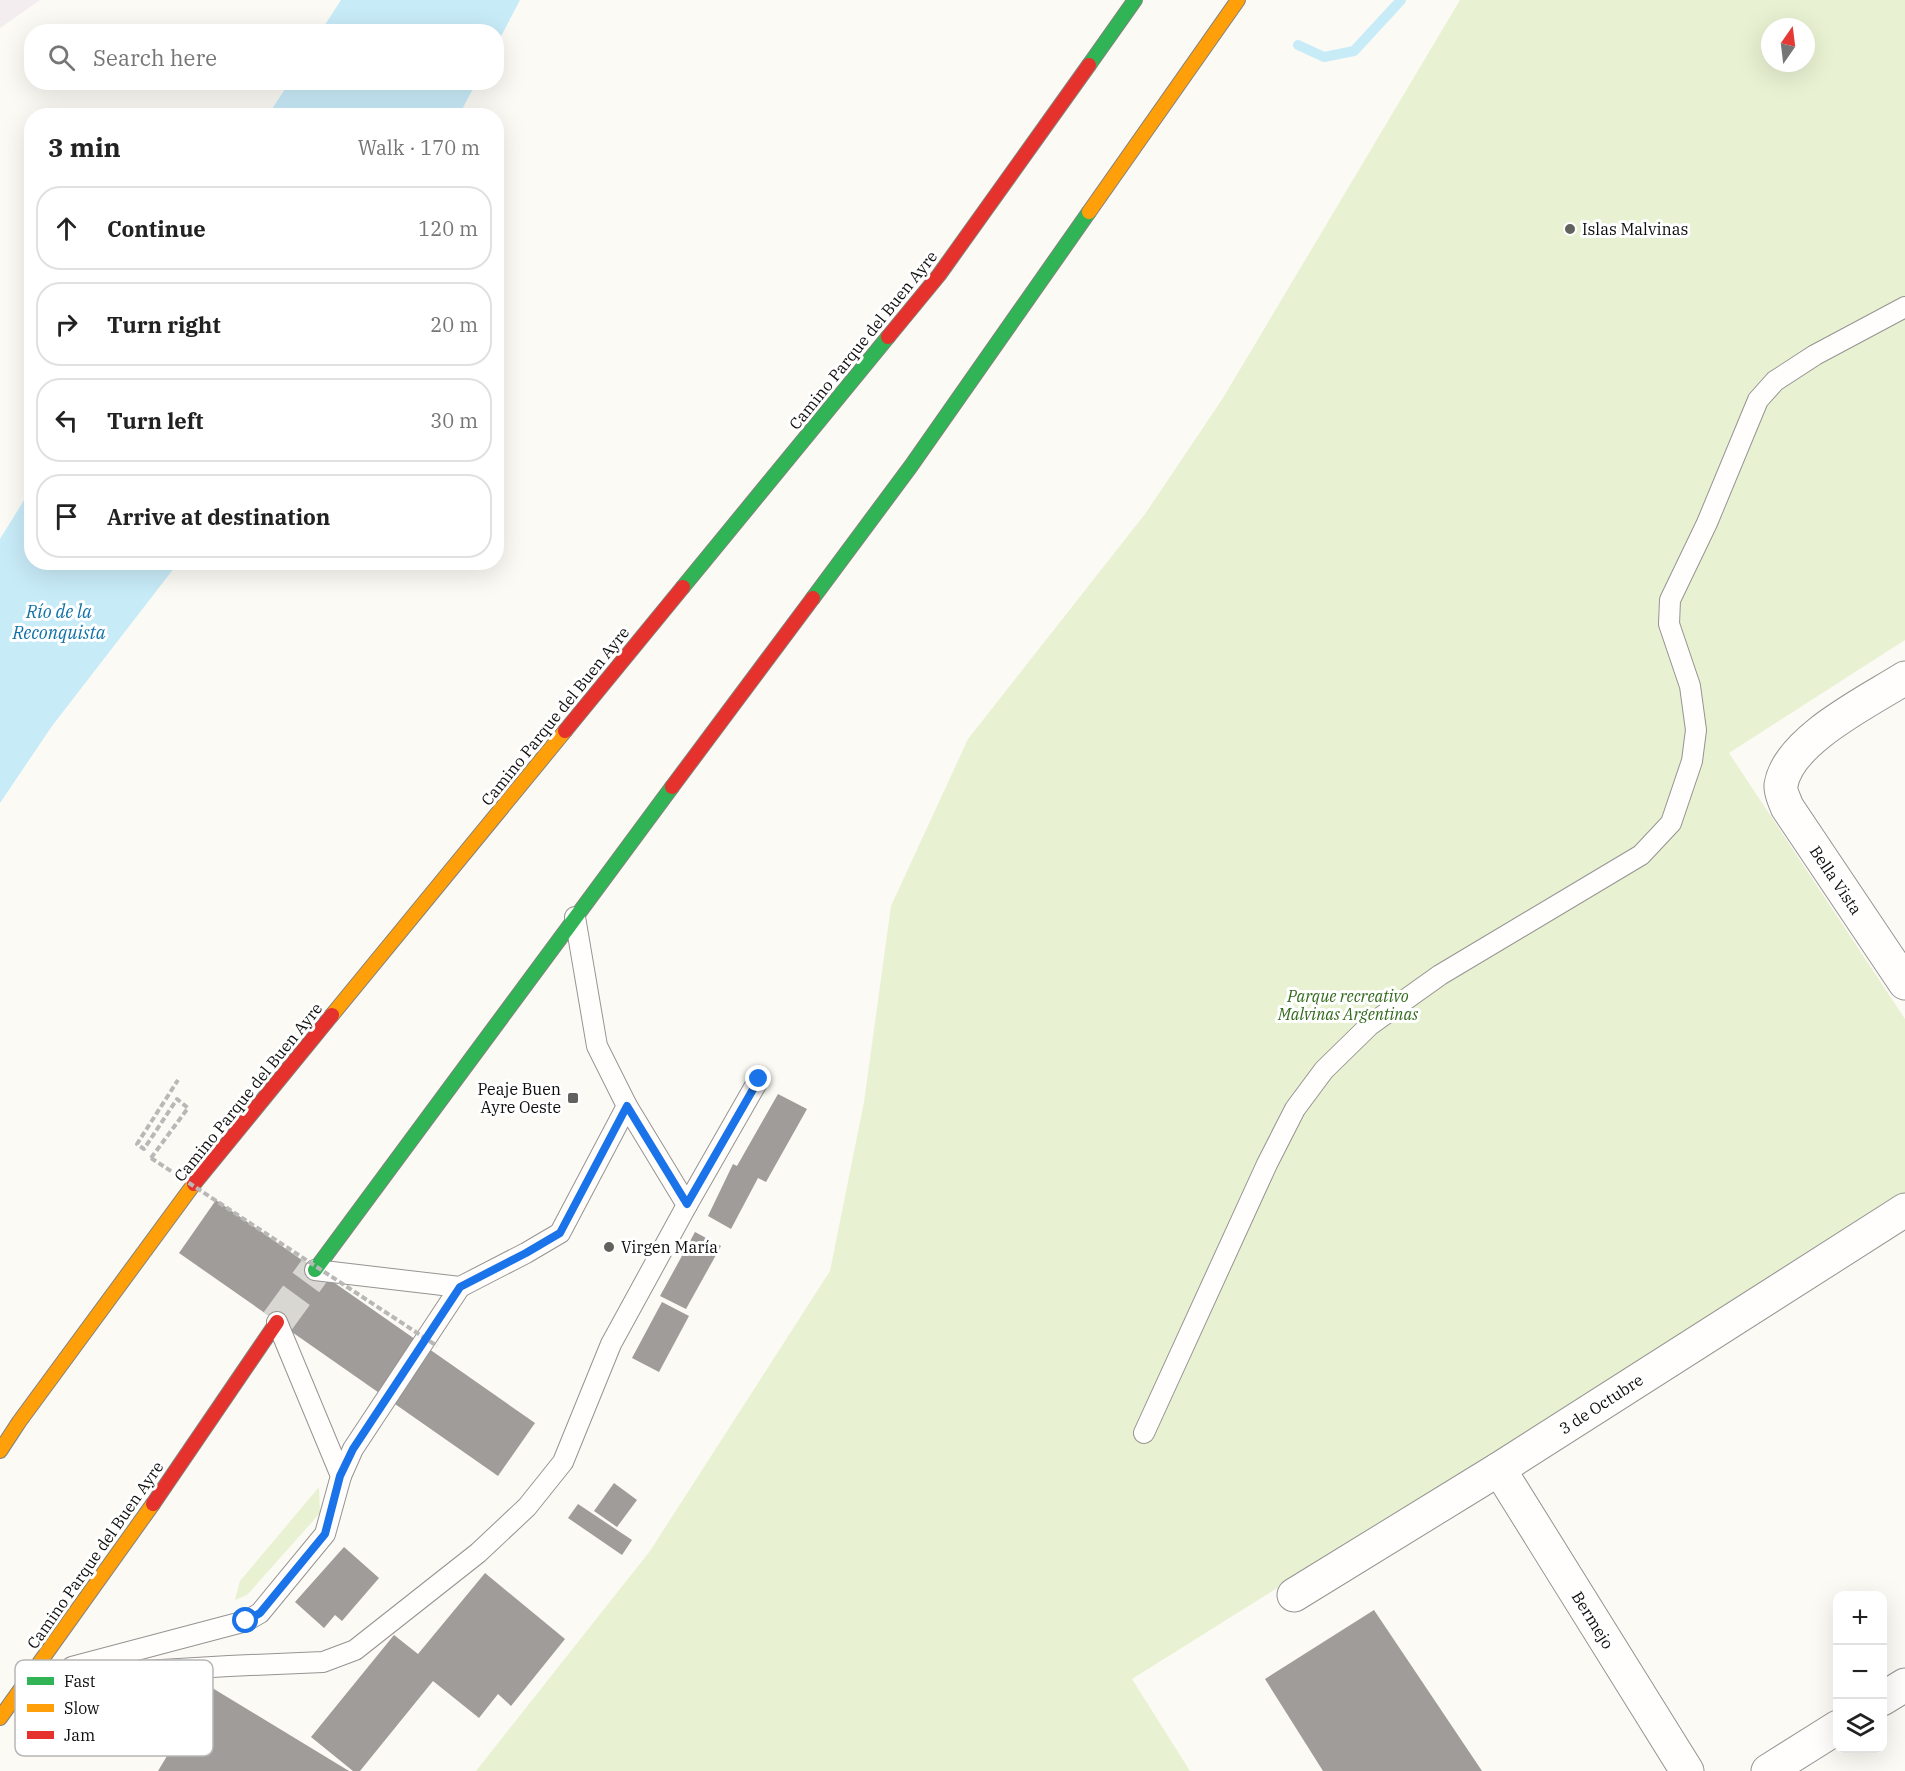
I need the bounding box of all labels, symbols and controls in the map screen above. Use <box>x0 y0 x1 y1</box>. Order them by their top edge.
north arrow <box>1761 18 1815 72</box>
search box <box>24 24 504 90</box>
icon: search <box>45 41 78 74</box>
text: Search here <box>93 43 217 72</box>
text: 3 min <box>48 130 121 164</box>
text: Walk · 170 m <box>358 134 480 161</box>
icon: ahead <box>50 212 83 245</box>
text: Continue <box>107 214 206 243</box>
text: 120 m <box>418 215 478 242</box>
place label: Islas Malvinas <box>1582 219 1688 239</box>
marker: Islas Malvinas <box>1563 222 1577 236</box>
street label: Camino Parque del Buen Ayre <box>785 247 941 433</box>
icon: right <box>50 308 83 341</box>
text: Turn right <box>107 310 221 339</box>
text: 20 m <box>430 311 478 338</box>
icon: left <box>50 404 83 437</box>
text: Turn left <box>107 406 203 435</box>
text: 30 m <box>430 407 478 434</box>
icon: arrive <box>50 500 83 533</box>
text: Arrive at destination <box>107 502 330 531</box>
water label: Río de la Reconquista <box>11 600 106 644</box>
street label: Camino Parque del Buen Ayre <box>477 623 633 809</box>
street label: Bella Vista <box>1806 842 1866 918</box>
park label: Parque recreativo Malvinas Argentinas <box>1277 986 1418 1024</box>
street label: Camino Parque del Buen Ayre <box>170 999 326 1185</box>
route end <box>745 1065 771 1091</box>
place label: Peaje Buen Ayre Oeste <box>477 1079 561 1117</box>
marker: Peaje Buen Ayre Oeste <box>566 1091 580 1105</box>
place label: Virgen María <box>621 1237 718 1257</box>
marker: Virgen María <box>602 1240 616 1254</box>
street label: 3 de Octubre <box>1555 1370 1647 1438</box>
street label: Camino Parque del Buen Ayre <box>22 1457 168 1653</box>
street label: Bermejo <box>1568 1588 1618 1652</box>
map controls <box>1833 1591 1887 1753</box>
button: + <box>1833 1591 1887 1645</box>
route start <box>232 1607 258 1633</box>
button: − <box>1833 1645 1887 1699</box>
legend <box>15 1660 213 1756</box>
text: Fast <box>64 1671 96 1691</box>
text: Slow <box>64 1698 100 1718</box>
button: layers <box>1833 1699 1887 1753</box>
text: Jam <box>64 1725 95 1745</box>

